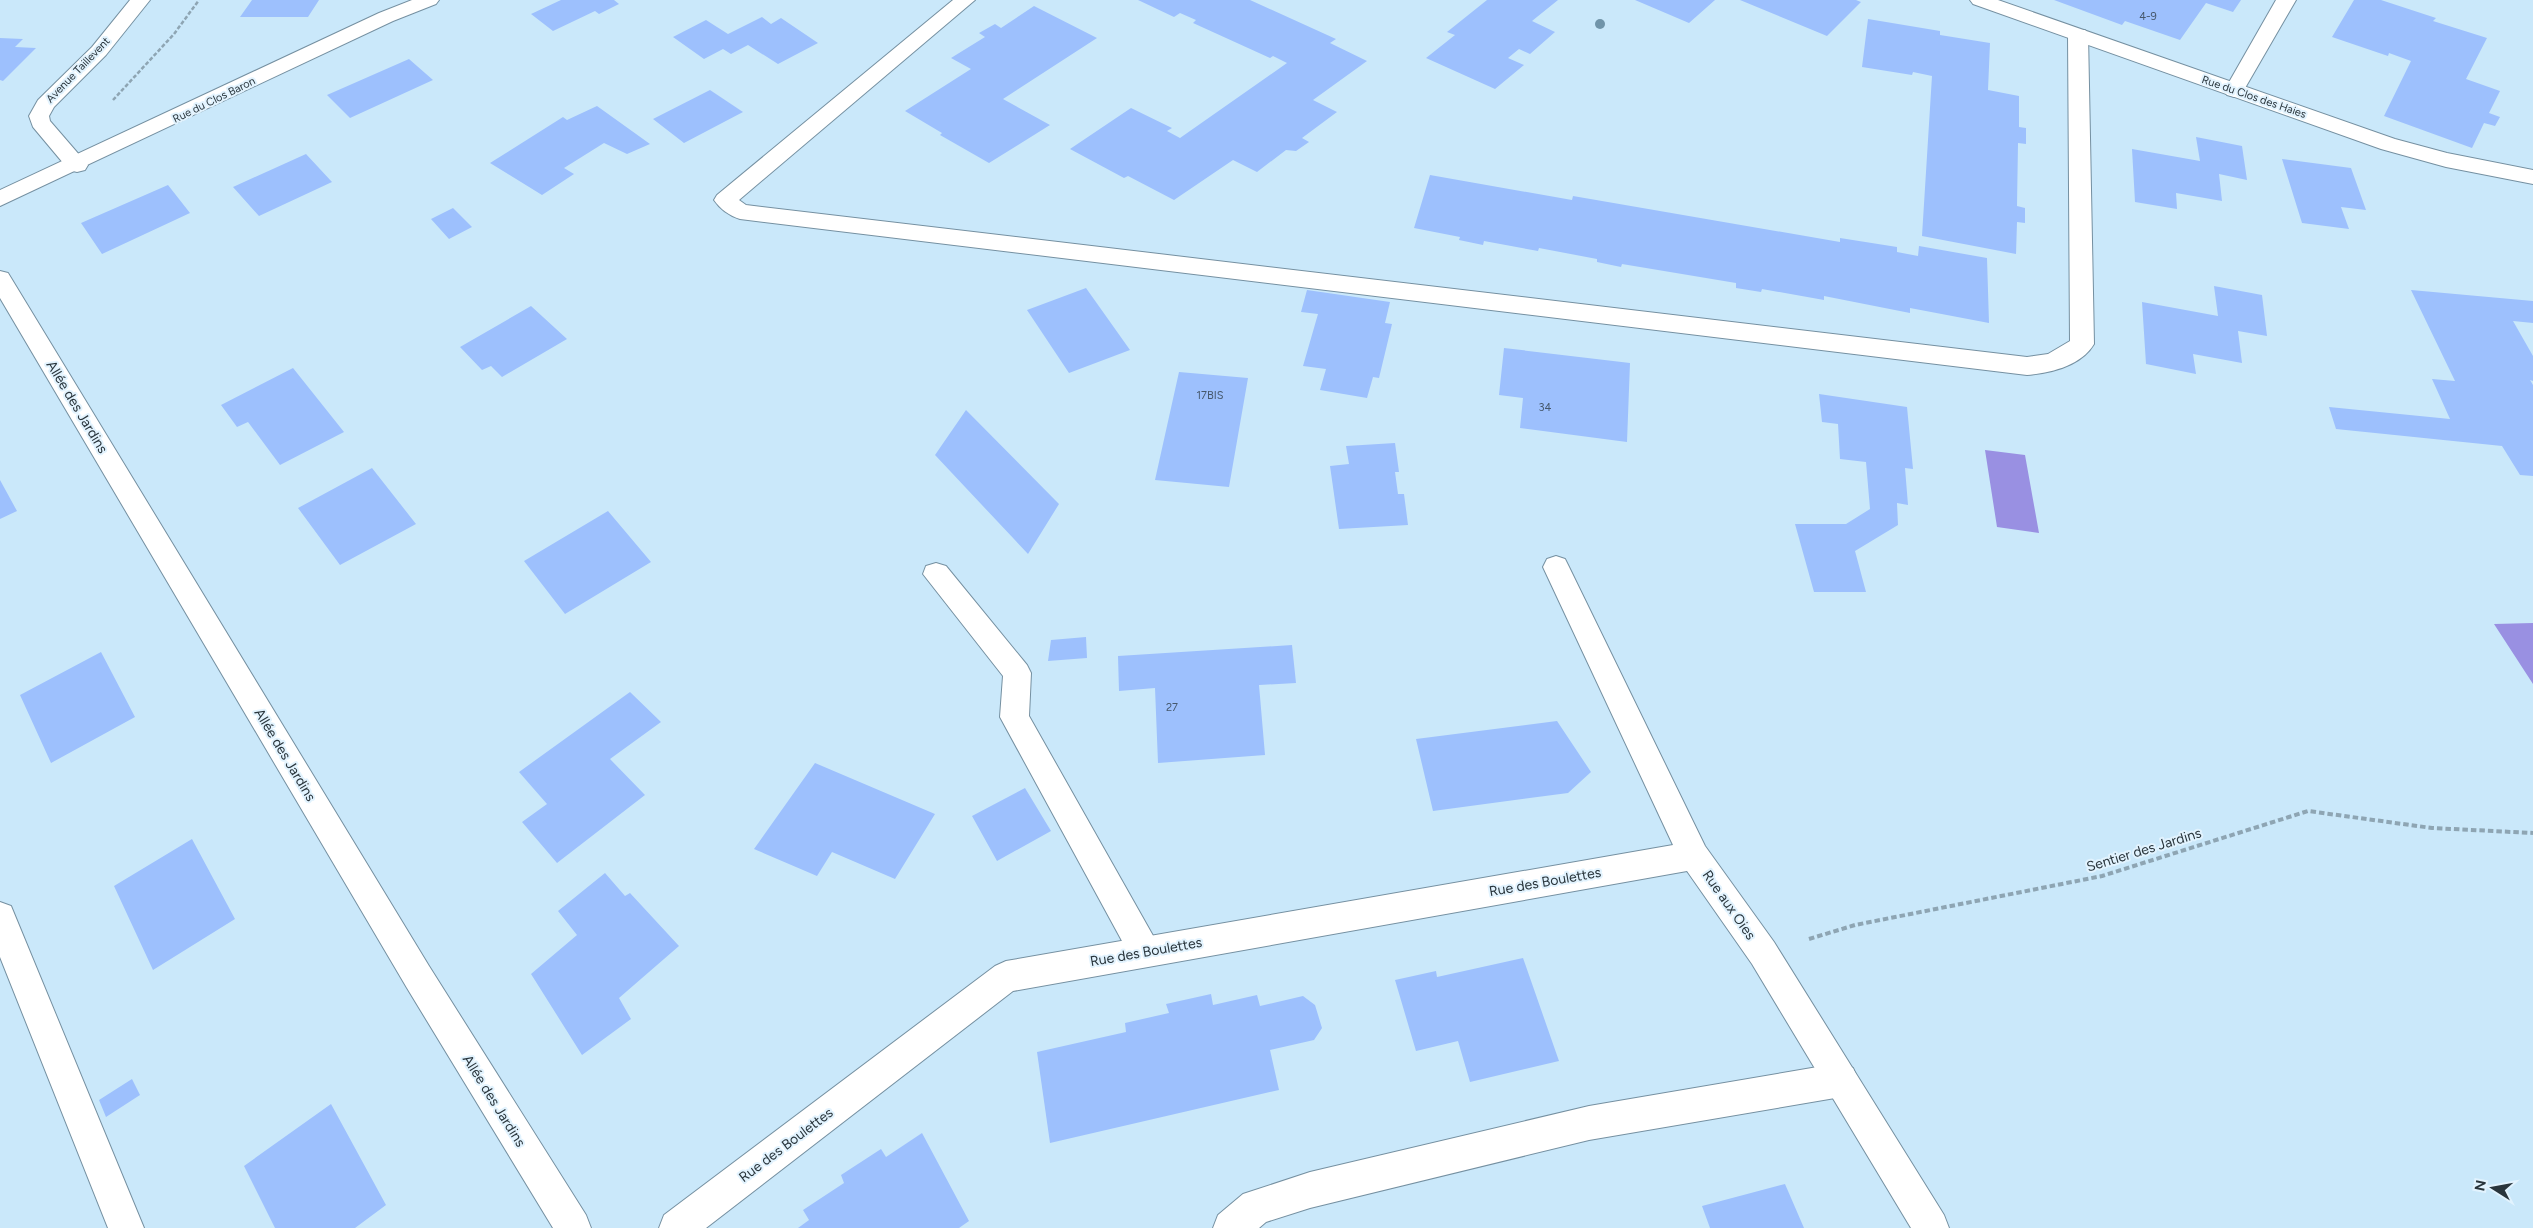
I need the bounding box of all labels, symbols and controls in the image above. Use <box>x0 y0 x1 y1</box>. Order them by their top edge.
house number: 4-9 <box>2139 10 2157 23</box>
street label: Avenue Taillevent <box>43 35 113 105</box>
street label: Rue du Clos des Haies <box>2200 73 2308 121</box>
street label: Rue du Clos Baron <box>171 74 257 126</box>
street label: Allée des Jardins <box>43 358 111 456</box>
house number: 17BIS <box>1197 389 1224 402</box>
house number: 34 <box>1539 401 1552 414</box>
house number: 27 <box>1166 701 1178 714</box>
street label: Allée des Jardins <box>251 706 319 804</box>
street label: Sentier des Jardins <box>2085 824 2203 876</box>
street label: Rue des Boulettes <box>1488 864 1602 900</box>
street label: Rue aux Oies <box>1699 867 1759 943</box>
street label: Rue des Boulettes <box>1089 934 1203 970</box>
street label: Allée des Jardins <box>459 1052 529 1150</box>
street label: Rue des Boulettes <box>736 1104 836 1186</box>
north arrow <box>2468 1163 2518 1213</box>
text: N <box>2471 1179 2490 1193</box>

